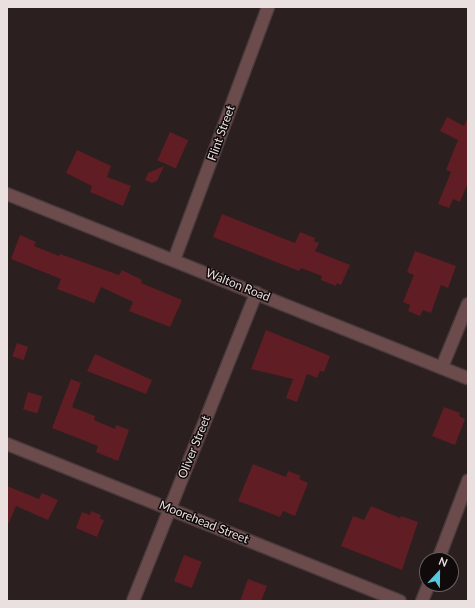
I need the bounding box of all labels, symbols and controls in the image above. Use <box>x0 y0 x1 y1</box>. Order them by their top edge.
street label: Flint Street <box>204 103 238 163</box>
street label: Walton Road <box>204 266 272 304</box>
street label: Oliver Street <box>175 413 213 481</box>
street label: Moorehead Street <box>157 497 251 547</box>
north arrow <box>419 552 459 592</box>
text: N <box>437 554 450 569</box>

